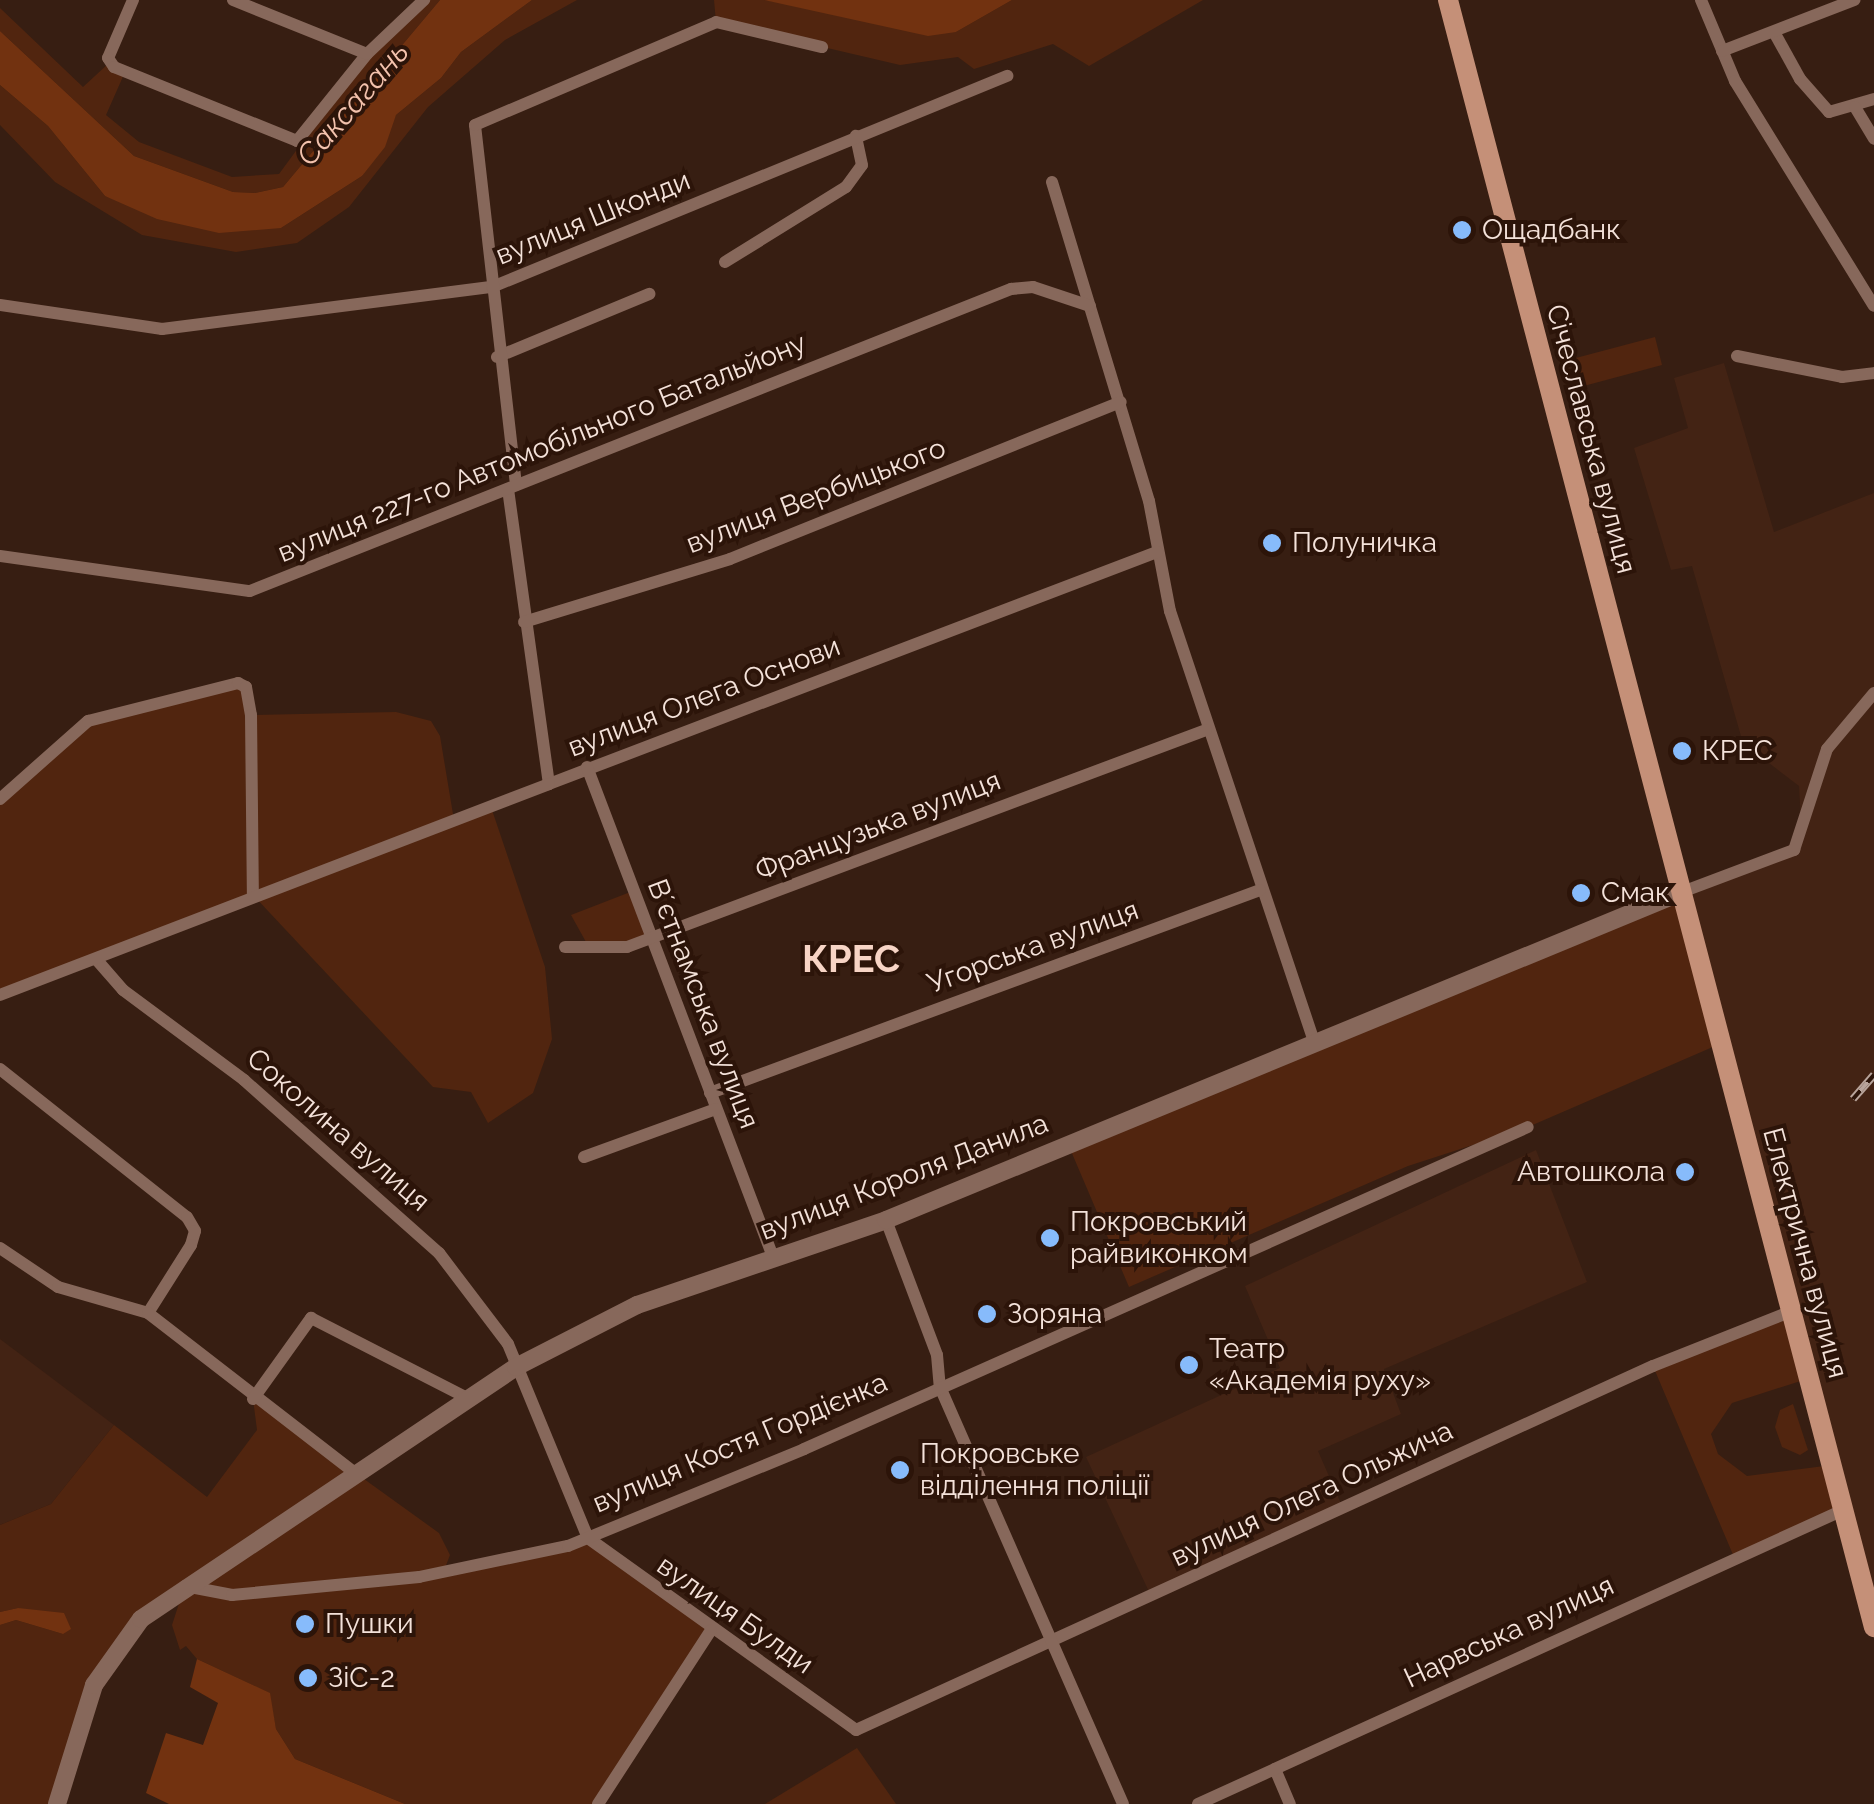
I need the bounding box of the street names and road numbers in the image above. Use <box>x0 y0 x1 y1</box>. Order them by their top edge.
street label: вулиця Шконди <box>491 164 695 272</box>
street label: Січеславська вулиця <box>1539 301 1643 577</box>
street label: вулиця 227-го Автомобільного Батальйону <box>272 326 812 570</box>
street label: вулиця Вербицького <box>682 431 950 561</box>
street label: вулиця Олега Основи <box>563 630 845 764</box>
street label: Французька вулиця <box>751 764 1005 888</box>
street label: Вʼєтнамська вулиця <box>640 875 766 1133</box>
street label: Угорська вулиця <box>923 893 1143 1001</box>
street label: Соколина вулиця <box>240 1042 436 1218</box>
street label: вулиця Короля Данила <box>755 1106 1053 1248</box>
street label: Електрична вулиця <box>1755 1124 1855 1382</box>
street label: вулиця Костя Гордієнка <box>588 1366 892 1520</box>
street label: вулиця Олега Ольжича <box>1166 1414 1458 1574</box>
street label: вулиця Булди <box>650 1549 820 1681</box>
street label: Нарвська вулиця <box>1399 1569 1619 1695</box>

